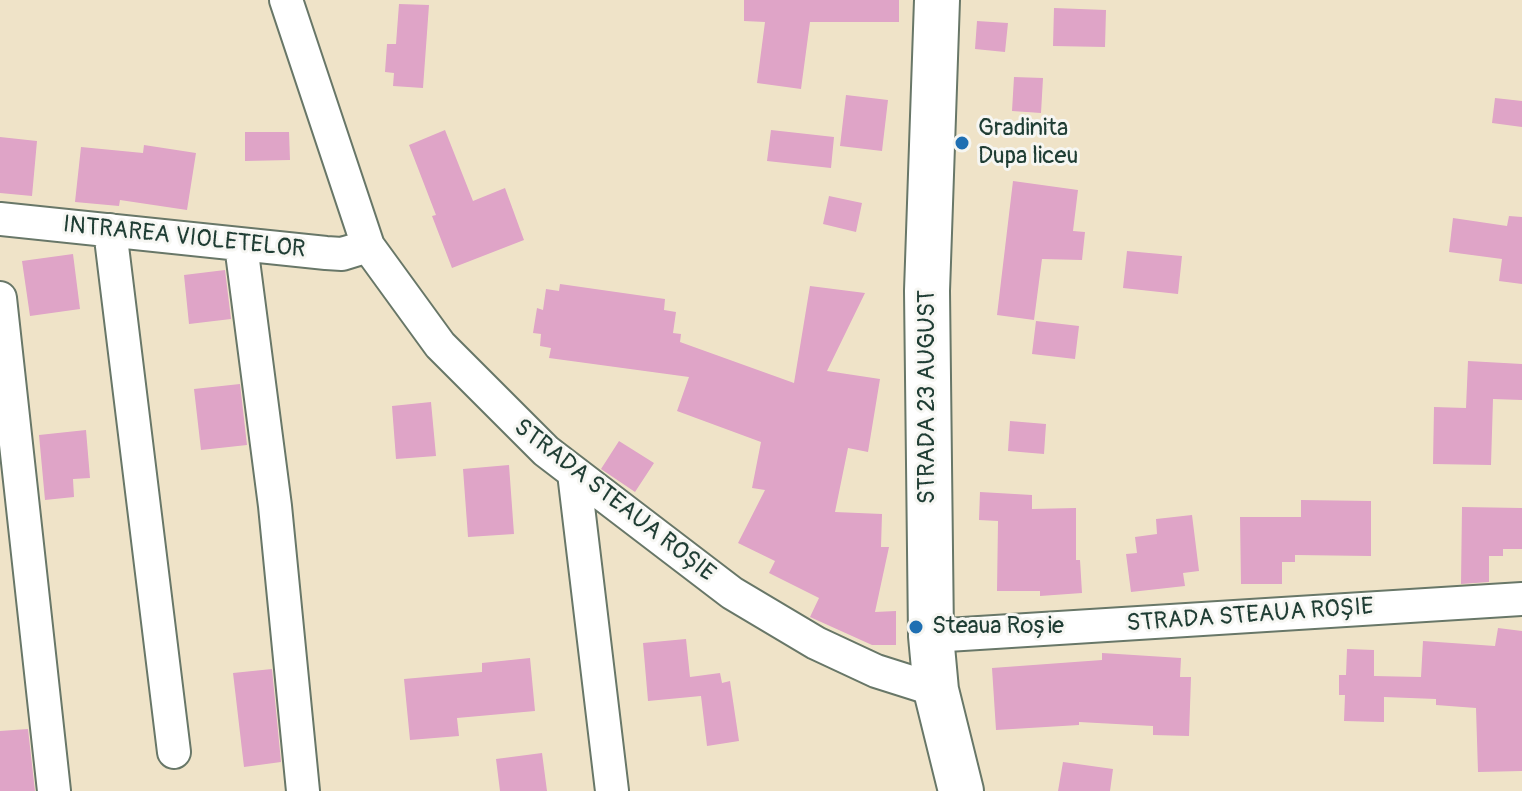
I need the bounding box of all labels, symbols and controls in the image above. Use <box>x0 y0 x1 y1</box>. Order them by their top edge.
place label: Gradinita Dupa liceu <box>978 115 1078 171</box>
marker: Gradinita Dupa liceu <box>953 134 971 152</box>
street label: INTRAREA VIOLETELOR <box>61 211 307 265</box>
street label: STRADA 23 AUGUST <box>914 290 942 504</box>
street label: STRADA STEAUA ROȘIE <box>508 413 720 589</box>
street label: STRADA STEAUA ROȘIE <box>1126 593 1374 639</box>
place label: Steaua Roșie <box>932 613 1064 641</box>
marker: Steaua Roșie <box>907 618 925 636</box>

